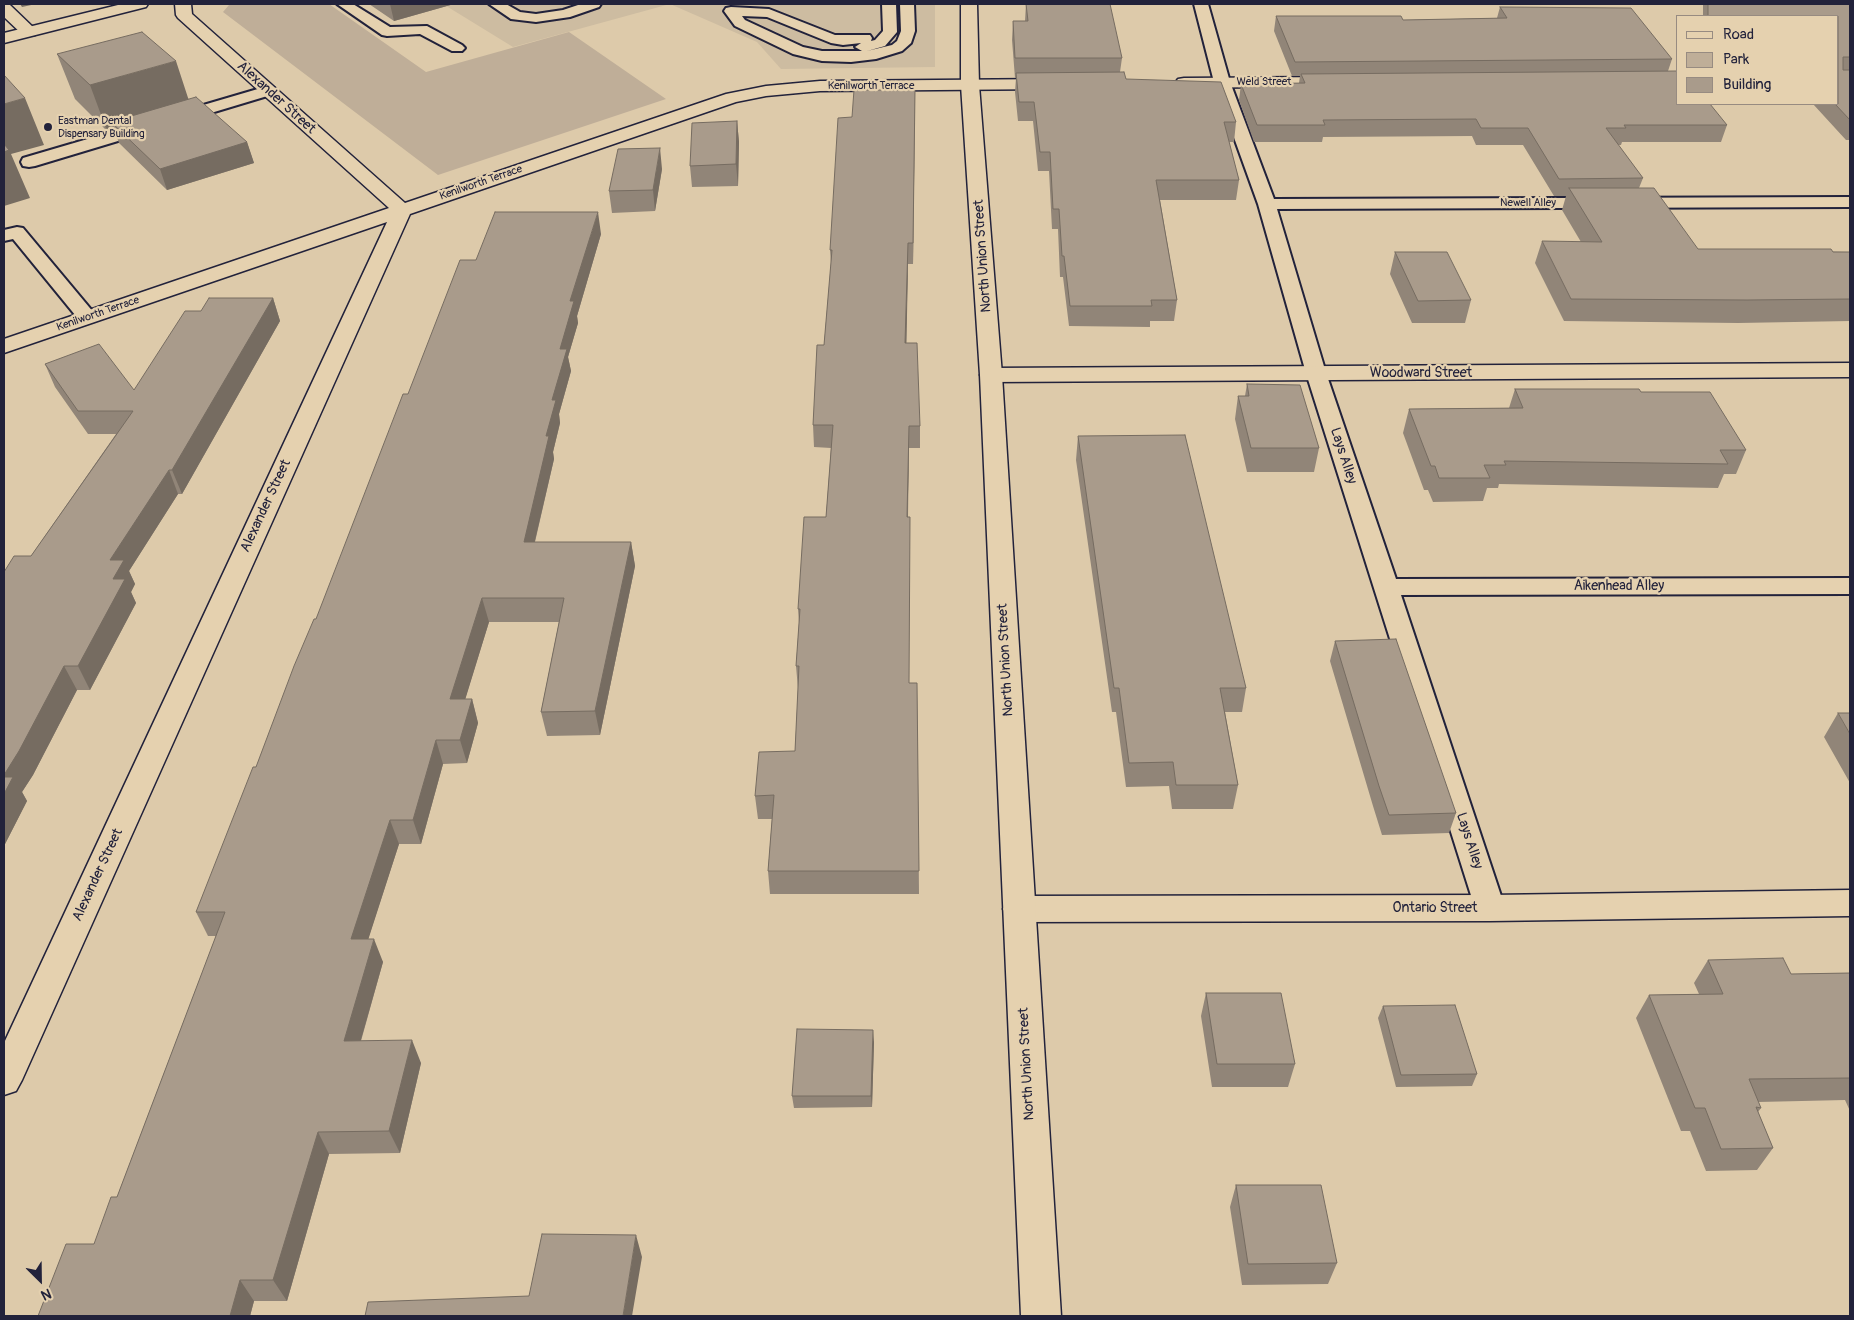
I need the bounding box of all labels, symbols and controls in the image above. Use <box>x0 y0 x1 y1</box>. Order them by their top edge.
legend <box>1676 15 1839 105</box>
text: Road <box>1723 25 1754 44</box>
text: Park <box>1723 50 1749 69</box>
street label: Alexander Street <box>233 58 319 138</box>
street label: Weld Street <box>1236 75 1292 89</box>
text: Building <box>1723 75 1771 94</box>
street label: Kenilworth Terrace <box>828 79 914 93</box>
place label: Eastman Dental Dispensary Building <box>58 114 145 140</box>
marker: Eastman Dental Dispensary Building <box>42 121 54 133</box>
street label: Kenilworth Terrace <box>438 163 524 203</box>
street label: Newell Alley <box>1500 196 1556 210</box>
street label: North Union Street <box>971 199 995 313</box>
street label: Kenilworth Terrace <box>55 294 141 334</box>
street label: Woodward Street <box>1370 365 1472 381</box>
street label: Lays Alley <box>1326 426 1360 486</box>
street label: Alexander Street <box>237 457 295 555</box>
street label: Aikenhead Alley <box>1574 578 1664 594</box>
street label: North Union Street <box>995 603 1017 717</box>
street label: Lays Alley <box>1452 811 1486 871</box>
street label: Alexander Street <box>69 826 127 924</box>
street label: Ontario Street <box>1393 900 1477 916</box>
street label: North Union Street <box>1016 1007 1038 1121</box>
north arrow <box>15 1255 65 1305</box>
text: N <box>38 1285 54 1304</box>

